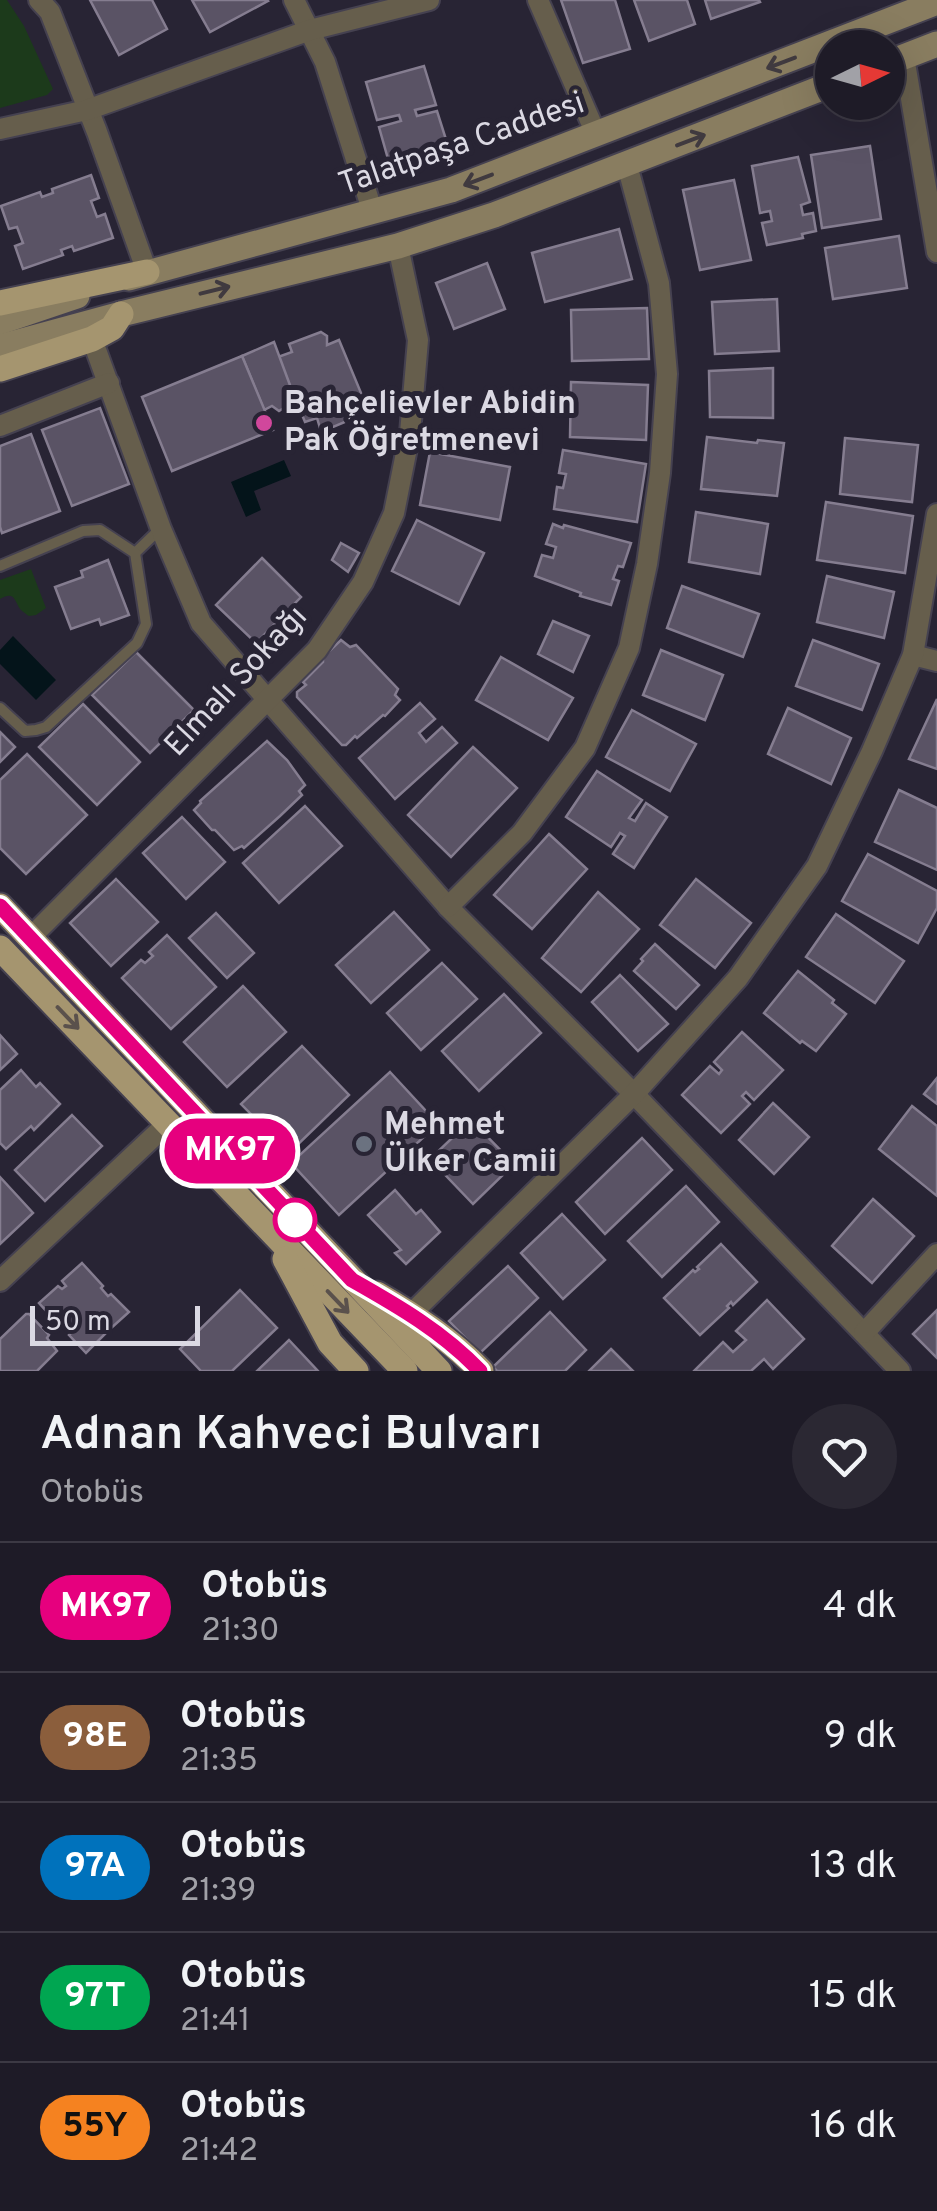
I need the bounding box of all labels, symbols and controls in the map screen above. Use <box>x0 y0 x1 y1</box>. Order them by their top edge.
north arrow <box>815 30 905 120</box>
map controls <box>815 30 905 120</box>
one-way arrow <box>766 55 796 73</box>
street label: Talatpaşa Caddesi <box>334 84 590 206</box>
one-way arrow <box>676 129 706 147</box>
one-way arrow <box>463 172 493 190</box>
one-way arrow <box>199 280 230 299</box>
place label: Bahçelievler Abidin Pak Öğretmenevi <box>284 385 576 462</box>
marker: Bahçelievler Abidin Pak Öğretmenevi <box>253 412 275 434</box>
street label: Elmalı Sokağı <box>157 598 317 766</box>
one-way arrow <box>55 1006 79 1030</box>
place label: Mehmet Ülker Camii <box>384 1106 557 1183</box>
line badge: MK97 <box>160 1118 300 1184</box>
text: MK97 <box>184 1129 276 1173</box>
marker: Mehmet Ülker Camii <box>353 1133 375 1155</box>
unlabelled marker <box>274 1199 316 1241</box>
one-way arrow <box>326 1289 350 1313</box>
scale bar <box>30 1301 200 1346</box>
text: 50 m <box>45 1305 111 1341</box>
button: heart <box>792 1404 897 1509</box>
text: Adnan Kahveci Bulvarı <box>40 1406 542 1466</box>
text: Otobüs <box>40 1474 144 1514</box>
text: Otobüs <box>201 1563 328 1612</box>
text: 4 dk <box>823 1583 897 1632</box>
text: MK97 <box>60 1585 151 1629</box>
text: 21:30 <box>201 1612 280 1652</box>
text: Otobüs <box>180 1693 307 1742</box>
text: 9 dk <box>824 1713 897 1762</box>
text: 98E <box>62 1715 128 1759</box>
text: 21:35 <box>180 1742 258 1782</box>
text: Otobüs <box>180 1823 307 1872</box>
text: 13 dk <box>809 1843 897 1892</box>
text: 97A <box>64 1845 126 1889</box>
text: 21:39 <box>180 1872 256 1912</box>
text: Otobüs <box>180 1953 307 2002</box>
text: 15 dk <box>809 1973 897 2022</box>
text: 97T <box>64 1975 126 2019</box>
text: 21:41 <box>180 2002 251 2042</box>
text: Otobüs <box>180 2083 307 2132</box>
text: 16 dk <box>810 2103 897 2152</box>
text: 55Y <box>62 2105 128 2149</box>
text: 21:42 <box>180 2132 258 2172</box>

